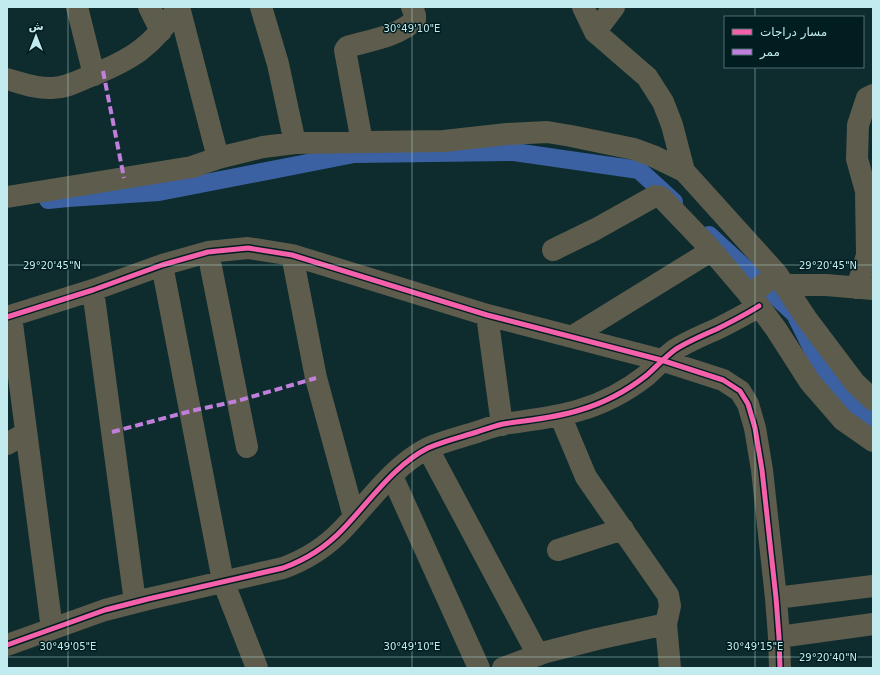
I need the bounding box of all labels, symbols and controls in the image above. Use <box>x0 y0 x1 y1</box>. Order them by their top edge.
north arrow <box>16 16 56 56</box>
legend <box>724 16 864 68</box>
text: ش <box>28 20 44 33</box>
text: 30°49'10"E <box>384 23 440 34</box>
text: مسار دراجات <box>760 25 827 40</box>
text: ممر <box>759 45 780 60</box>
text: 29°20'45"N <box>23 260 81 271</box>
text: 29°20'45"N <box>799 260 857 271</box>
text: 30°49'05"E <box>40 641 96 652</box>
text: 30°49'10"E <box>384 641 440 652</box>
text: 30°49'15"E <box>727 641 783 652</box>
text: 29°20'40"N <box>799 652 857 663</box>

